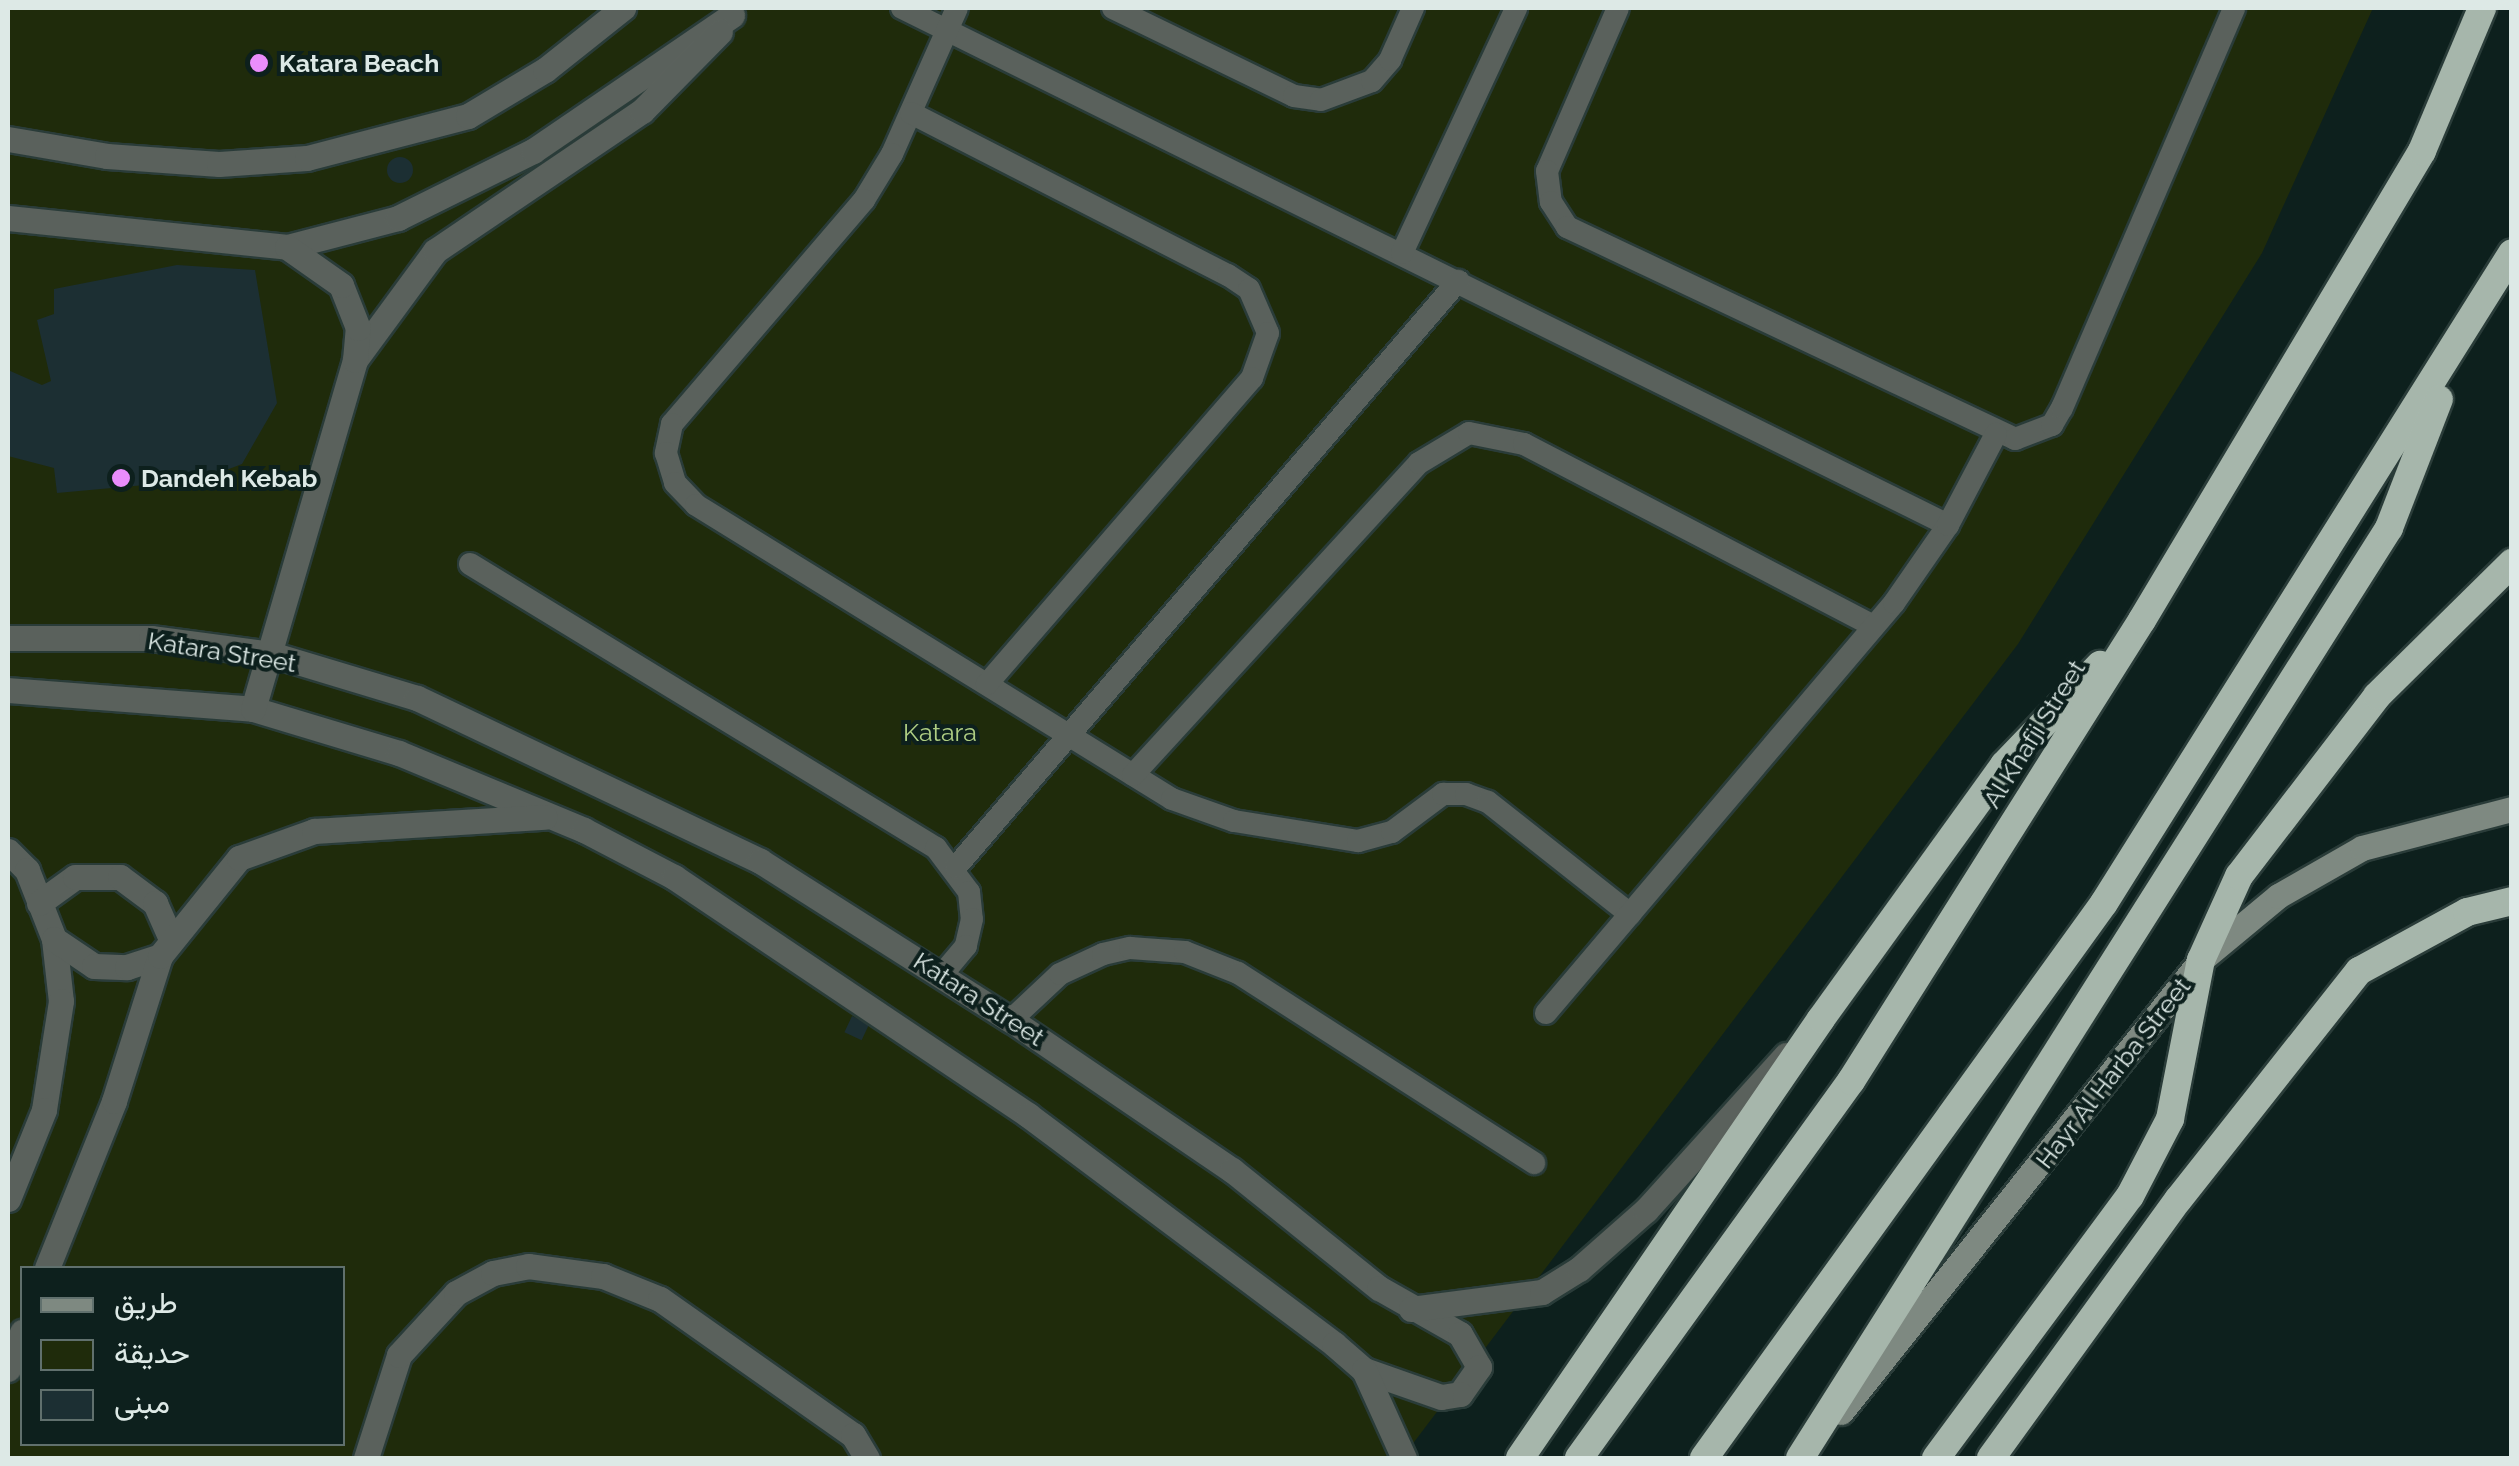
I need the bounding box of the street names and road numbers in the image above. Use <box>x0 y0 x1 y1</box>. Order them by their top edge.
street label: Katara Street <box>146 625 298 679</box>
street label: Al Khafji Street <box>1976 654 2092 814</box>
street label: Katara Street <box>908 946 1050 1052</box>
street label: Hayr Al Harba Street <box>2029 971 2197 1175</box>

